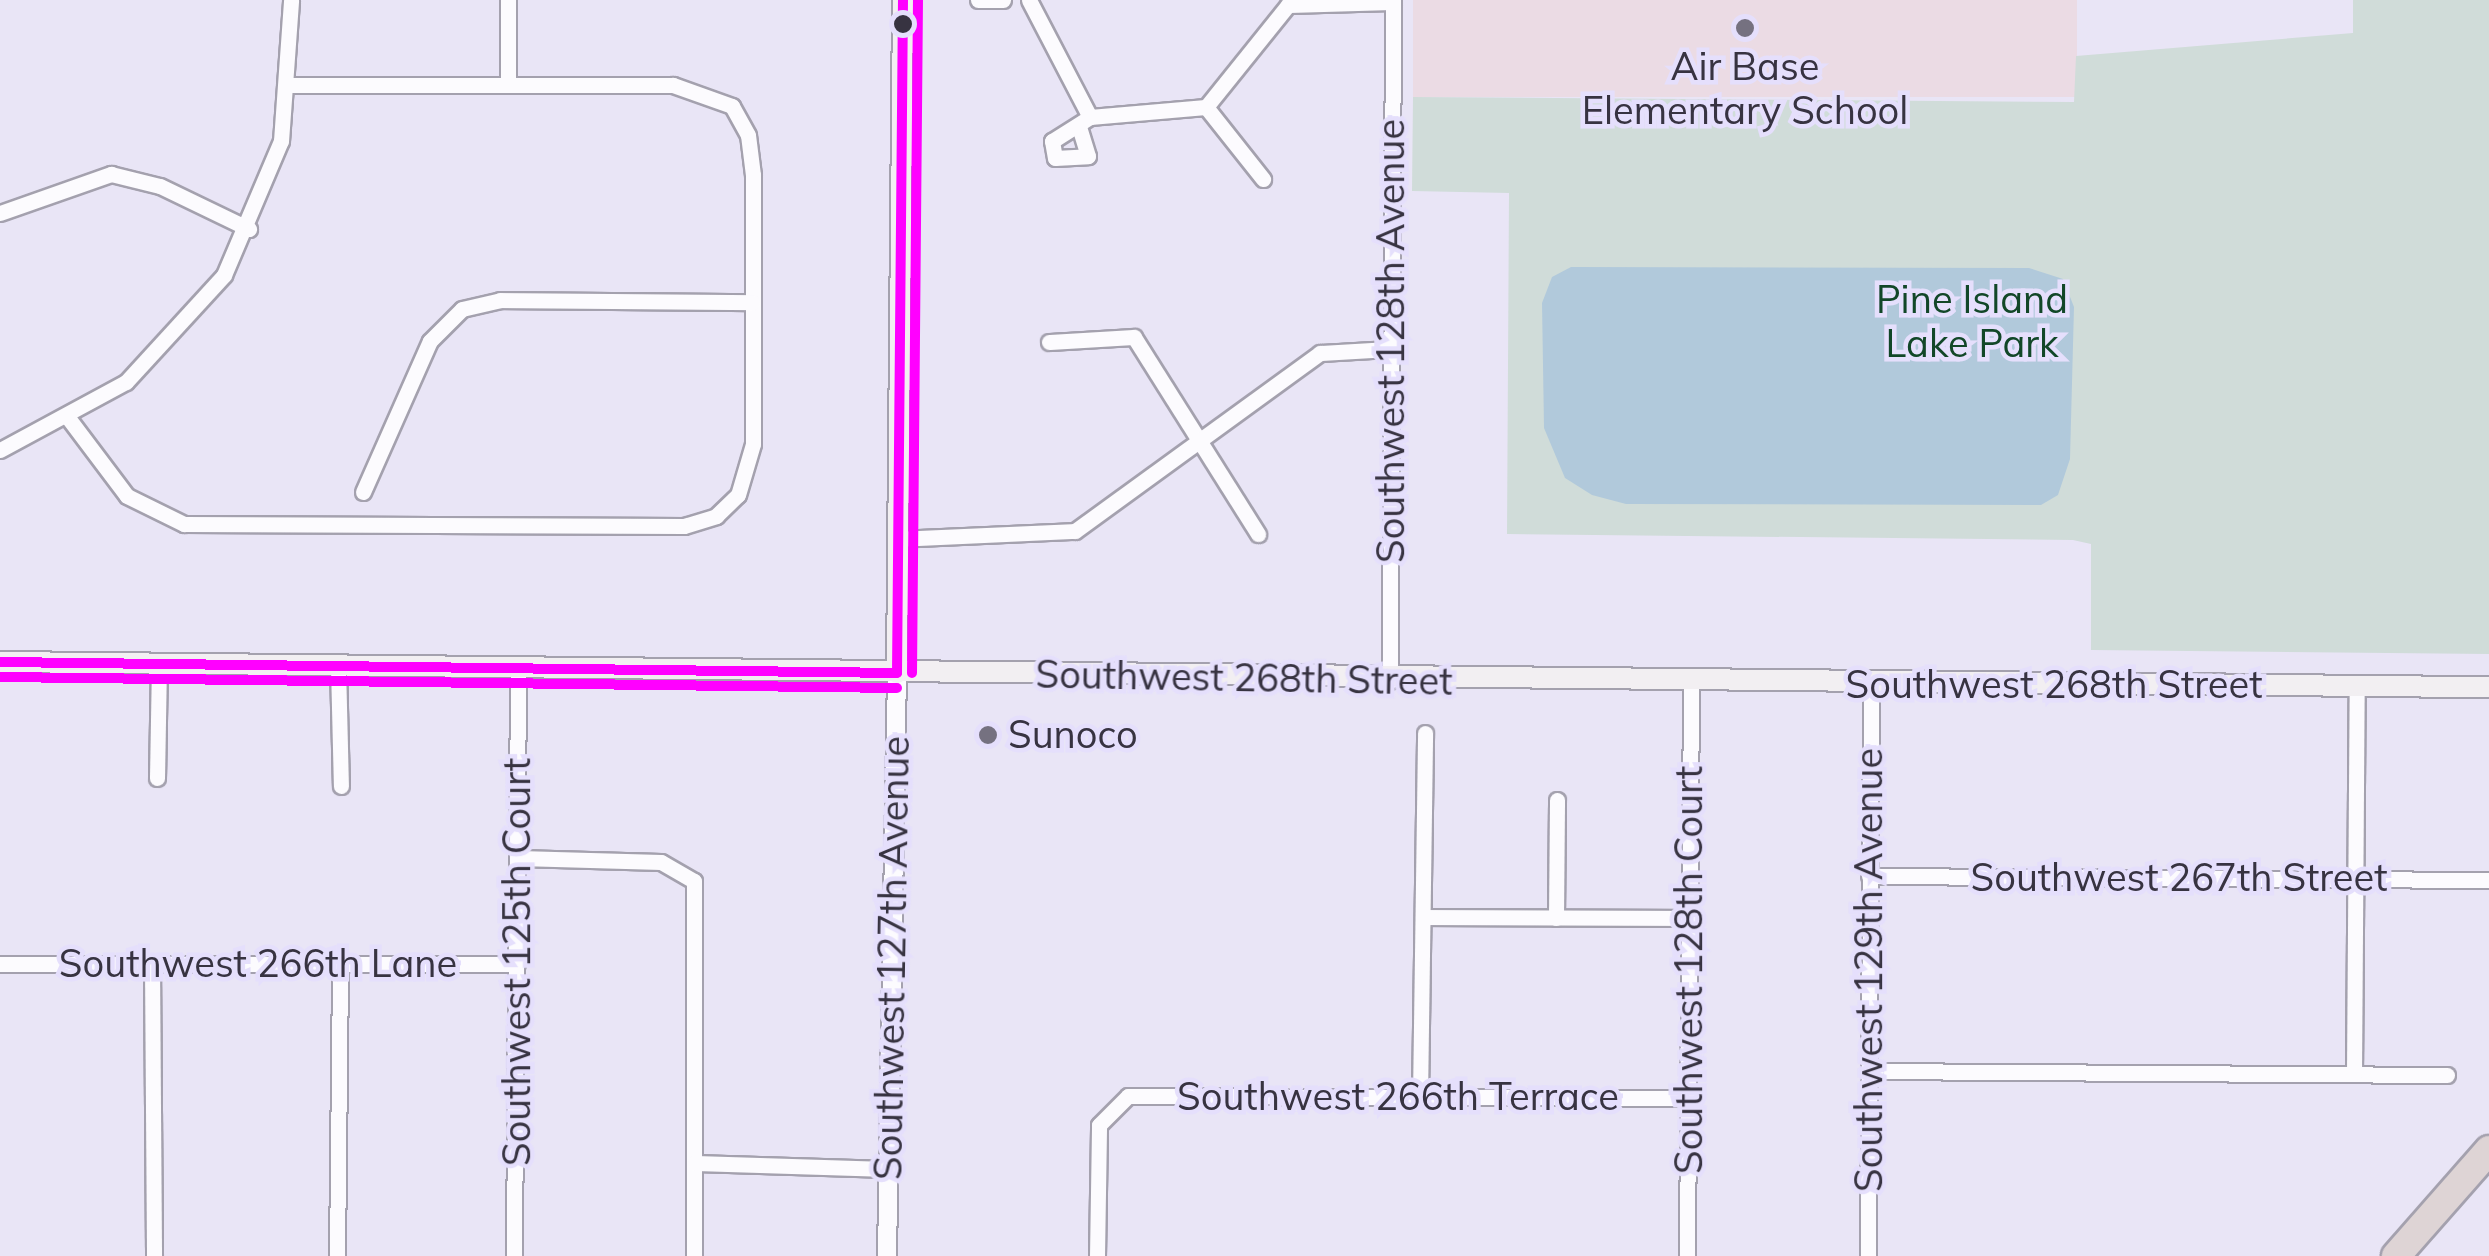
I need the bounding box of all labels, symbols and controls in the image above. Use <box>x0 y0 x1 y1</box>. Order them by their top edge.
unlabelled marker <box>893 14 913 34</box>
marker: Air Base Elementary School <box>1734 17 1756 39</box>
place label: Air Base Elementary School <box>1582 44 1908 133</box>
street label: Southwest 128th Avenue <box>1368 119 1414 563</box>
park label: Pine Island Lake Park <box>1876 277 2068 366</box>
street label: Southwest 268th Street <box>1035 652 1453 704</box>
street label: Southwest 268th Street <box>1846 662 2262 708</box>
place label: Sunoco <box>1008 712 1138 758</box>
marker: Sunoco <box>977 724 999 746</box>
street label: Southwest 127th Avenue <box>865 736 919 1180</box>
street label: Southwest 129th Avenue <box>1846 748 1892 1192</box>
street label: Southwest 125th Court <box>494 758 540 1166</box>
street label: Southwest 128th Court <box>1666 766 1712 1174</box>
street label: Southwest 267th Street <box>1971 855 2387 901</box>
street label: Southwest 266th Lane <box>59 941 457 987</box>
street label: Southwest 266th Terrace <box>1177 1074 1619 1120</box>

